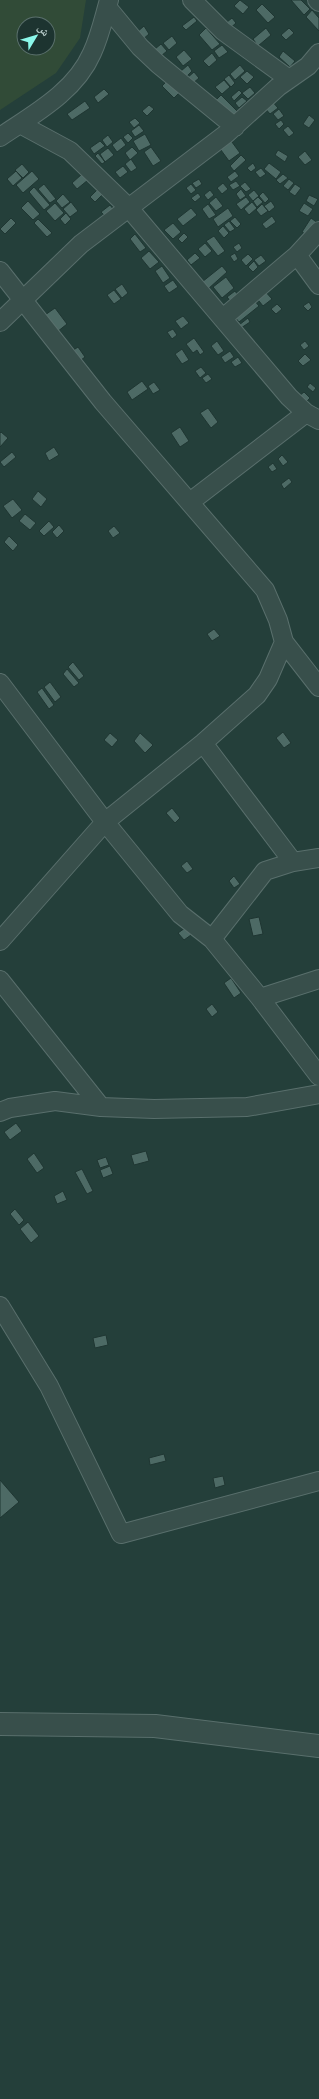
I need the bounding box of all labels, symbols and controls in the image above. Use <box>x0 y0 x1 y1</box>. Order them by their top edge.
north arrow <box>16 16 56 56</box>
text: ش <box>34 21 53 40</box>

